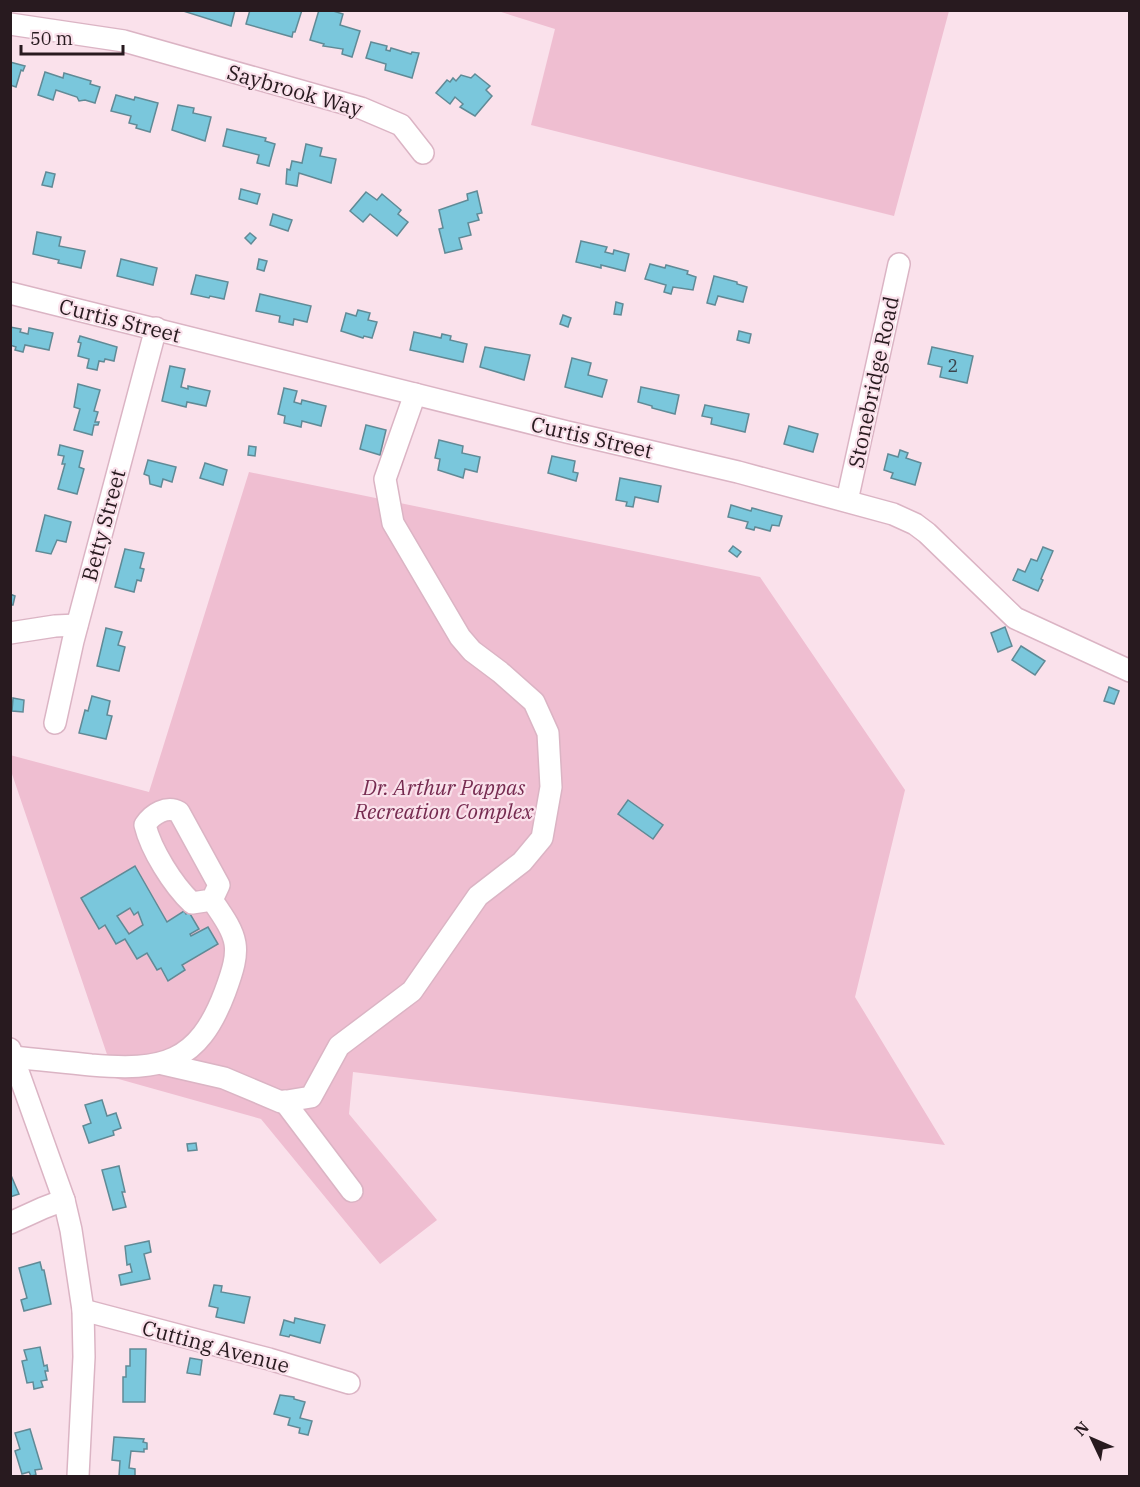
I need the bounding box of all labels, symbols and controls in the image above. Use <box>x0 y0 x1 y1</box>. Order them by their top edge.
scale bar <box>21 18 123 56</box>
text: 50 m <box>30 27 73 50</box>
street label: Saybrook Way <box>224 57 367 123</box>
street label: Curtis Street <box>56 291 184 349</box>
street label: Stonebridge Road <box>841 293 905 471</box>
house number: 2 <box>948 354 958 377</box>
street label: Curtis Street <box>528 409 656 465</box>
street label: Betty Street <box>75 466 131 584</box>
park label: Dr. Arthur Pappas Recreation Complex <box>353 773 535 825</box>
street label: Cutting Avenue <box>139 1313 293 1379</box>
north arrow <box>1062 1409 1122 1469</box>
text: N <box>1070 1417 1093 1440</box>

